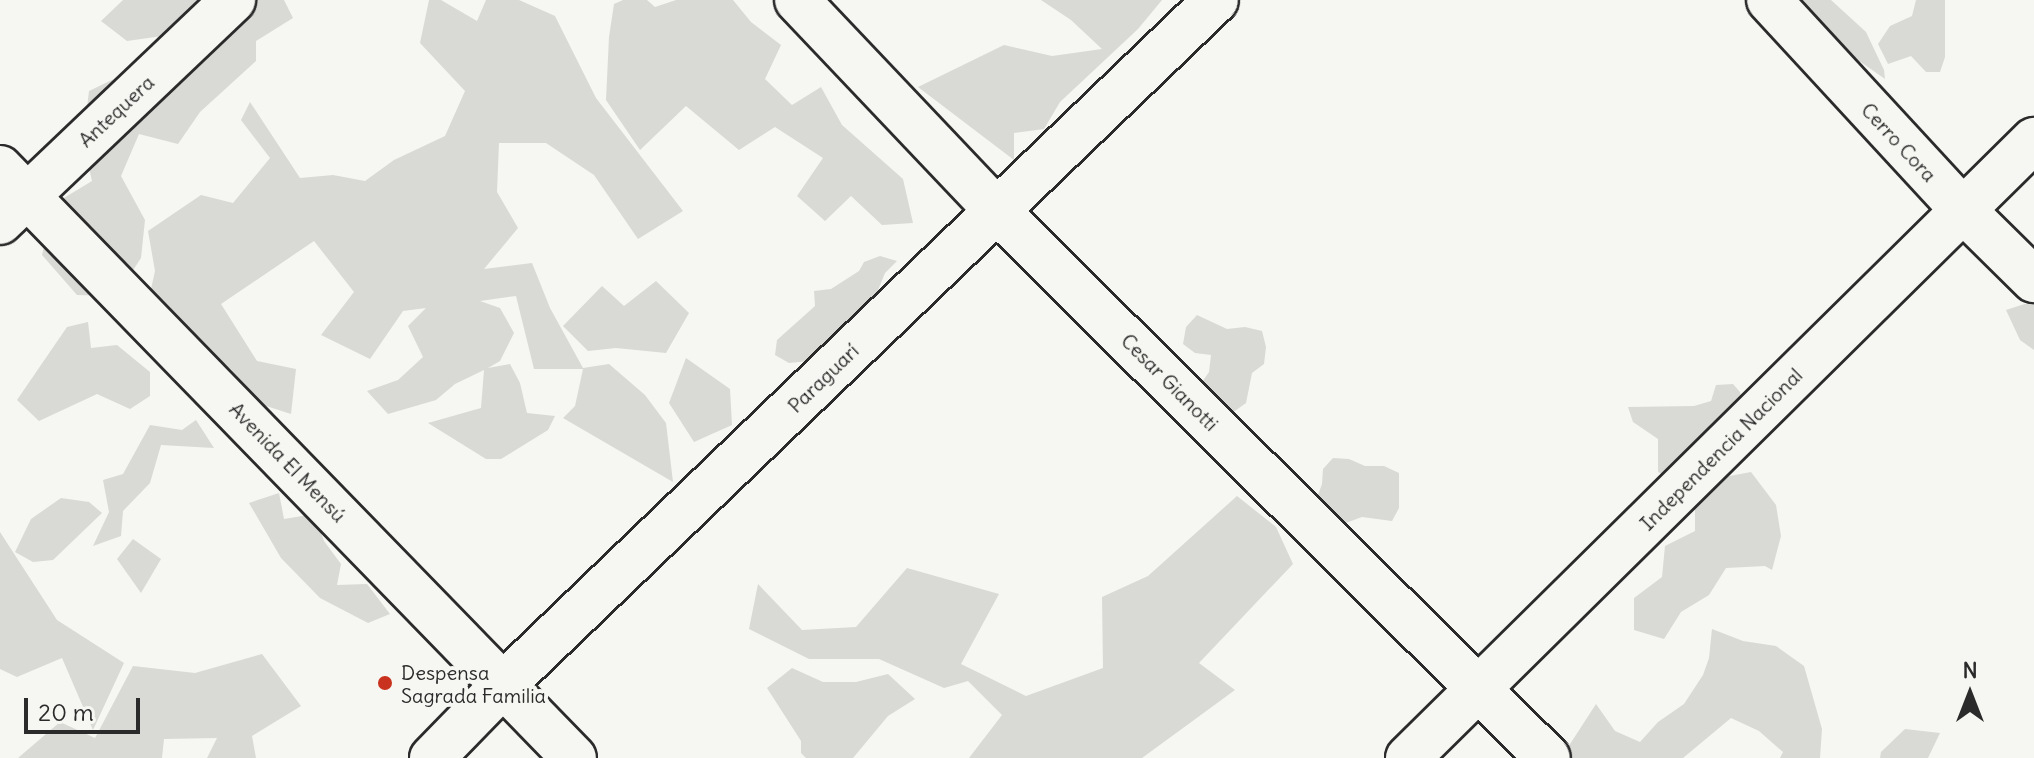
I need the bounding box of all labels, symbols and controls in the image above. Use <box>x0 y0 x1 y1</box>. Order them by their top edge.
street label: Antequera <box>73 70 159 152</box>
street label: Cerro Cora <box>1856 98 1942 186</box>
street label: Cesar Gianotti <box>1116 328 1224 436</box>
street label: Paraguarí <box>783 338 863 418</box>
street label: Independencia Nacional <box>1635 363 1807 535</box>
street label: Avenida El Mensú <box>225 397 351 527</box>
north arrow <box>1930 654 2010 734</box>
text: N <box>1962 656 1978 684</box>
place label: Despensa Sagrada Familia <box>401 660 546 707</box>
marker: Despensa Sagrada Familia <box>376 674 394 692</box>
scale bar <box>28 682 144 732</box>
text: 20 m <box>38 697 94 727</box>

